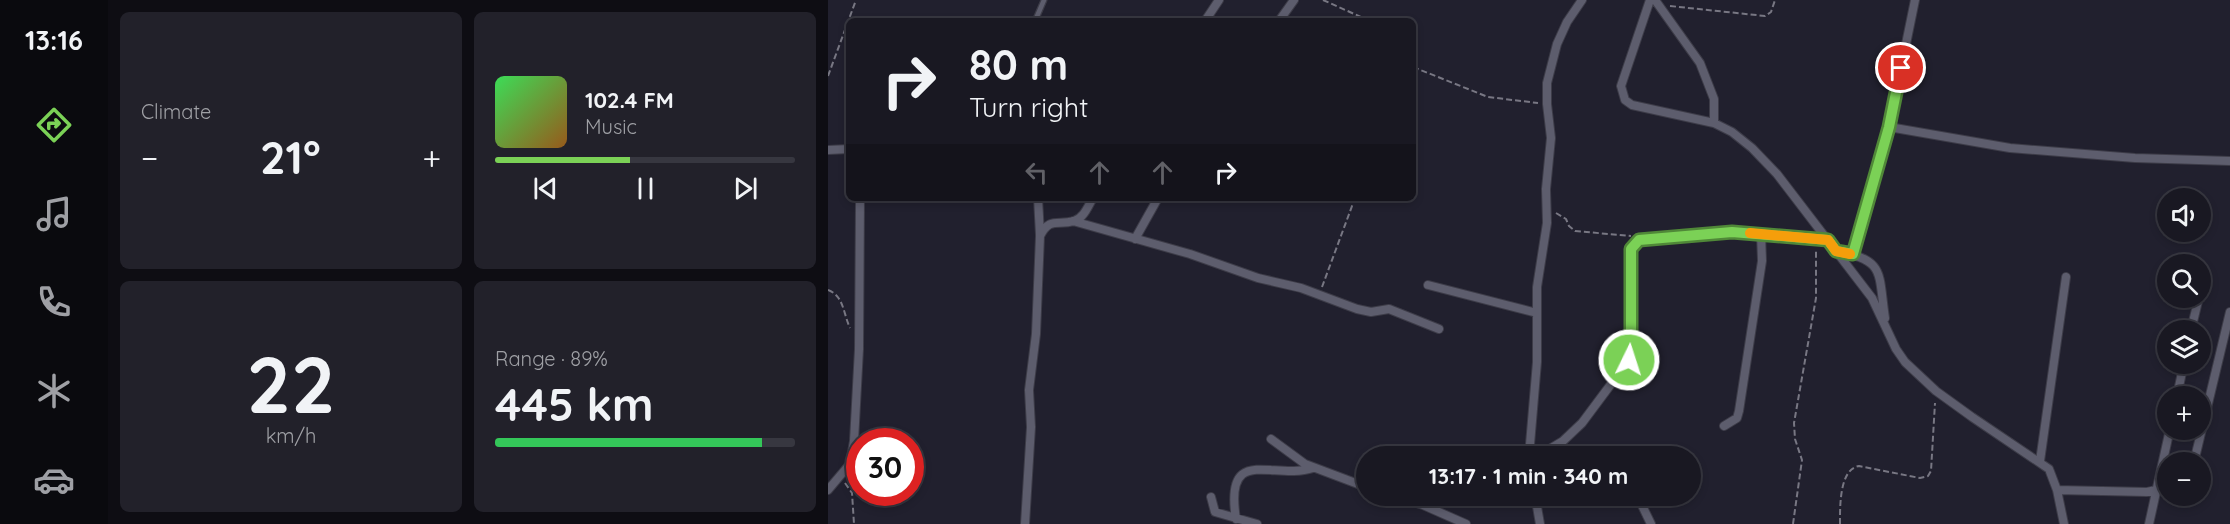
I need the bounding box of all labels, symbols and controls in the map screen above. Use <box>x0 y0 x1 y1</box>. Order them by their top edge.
text: 13:16 <box>25 23 83 57</box>
text: 80 m <box>969 38 1068 91</box>
icon: right <box>870 42 948 120</box>
pin <box>1875 42 1926 93</box>
icon: arrive <box>1884 51 1917 84</box>
text: 102.4 FM <box>585 86 674 114</box>
text: Turn right <box>969 90 1088 124</box>
text: Climate <box>141 99 211 124</box>
icon: directions <box>33 104 75 146</box>
text: Music <box>585 114 637 139</box>
text: 21° <box>260 129 321 185</box>
text: − <box>141 137 158 178</box>
text: + <box>422 137 441 178</box>
icon: left <box>1020 156 1053 189</box>
icon: ahead <box>1083 156 1116 189</box>
icon: ahead <box>1146 156 1179 189</box>
icon: right <box>1209 156 1242 189</box>
icon: previous <box>529 172 562 205</box>
icon: pause <box>629 172 662 205</box>
icon: next <box>729 172 762 205</box>
map controls <box>2157 188 2211 506</box>
button: sound <box>2157 188 2211 242</box>
icon: music <box>33 193 75 235</box>
button: search <box>2157 254 2211 308</box>
icon: phone <box>33 281 75 323</box>
button: layers <box>2157 320 2211 374</box>
position arrow <box>1597 328 1661 392</box>
text: 22 <box>247 335 335 433</box>
text: Range · 89% <box>495 346 608 371</box>
icon: climate <box>33 370 75 412</box>
text: 445 km <box>495 376 654 432</box>
button: + <box>2157 386 2211 440</box>
text: km/h <box>266 423 316 448</box>
speed limit sign: 30 <box>846 428 924 506</box>
button: − <box>2157 452 2211 506</box>
icon: car <box>33 459 75 501</box>
text: 13:17 · 1 min · 340 m <box>1429 462 1628 490</box>

